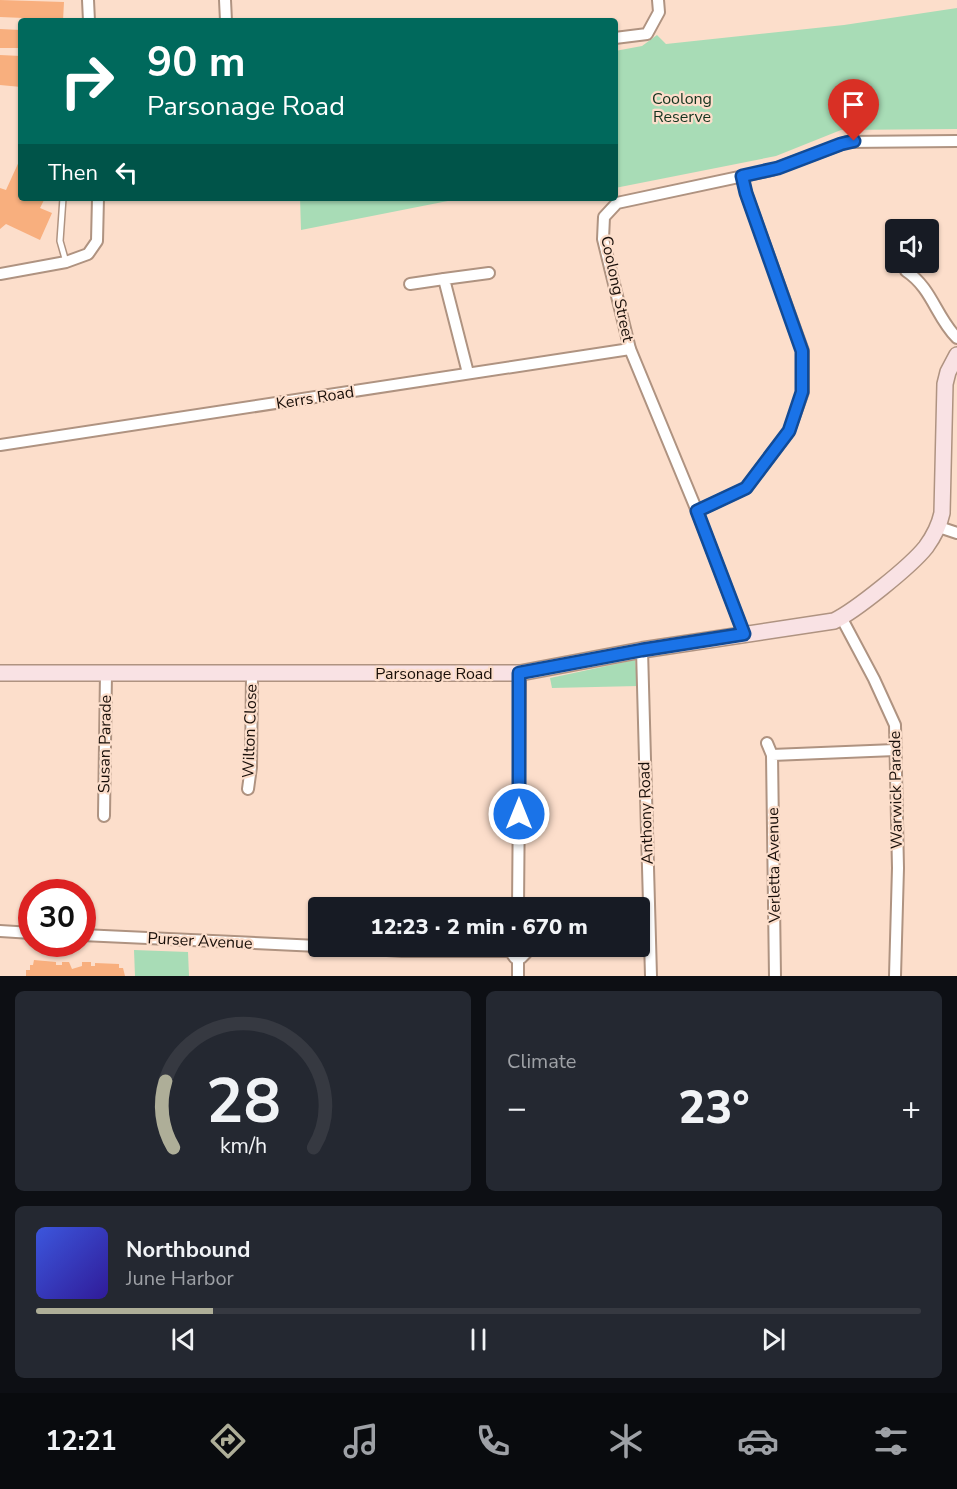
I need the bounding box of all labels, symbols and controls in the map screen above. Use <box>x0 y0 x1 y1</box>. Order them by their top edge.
text: 90 m <box>147 34 246 91</box>
icon: right <box>48 42 126 120</box>
pin <box>828 79 879 141</box>
text: Parsonage Road <box>147 88 345 125</box>
park label: Coolong Reserve <box>652 88 712 128</box>
icon: arrive <box>837 88 870 121</box>
icon: left <box>110 156 143 189</box>
text: Then <box>48 158 98 188</box>
map controls <box>885 219 939 273</box>
button: sound <box>885 219 939 273</box>
street label: Coolong Street <box>595 234 639 344</box>
street label: Kerrs Road <box>274 381 356 415</box>
street label: Parsonage Road <box>375 663 493 685</box>
street label: Wilton Close <box>237 684 263 778</box>
street label: Susan Parade <box>93 695 117 793</box>
street label: Warwick Parade <box>884 731 908 849</box>
street label: Anthony Road <box>633 761 659 865</box>
position arrow <box>487 782 551 846</box>
street label: Verletta Avenue <box>762 807 786 924</box>
speed limit sign: 30 <box>18 879 96 957</box>
text: 12:23 · 2 min · 670 m <box>370 912 588 942</box>
street label: Purser Avenue <box>147 927 253 955</box>
text: Climate <box>507 1048 576 1075</box>
text: 28 <box>206 1059 280 1144</box>
text: 23° <box>678 1078 750 1139</box>
text: − <box>507 1086 527 1131</box>
text: + <box>901 1086 921 1131</box>
text: km/h <box>219 1131 267 1161</box>
text: Northbound <box>126 1235 250 1265</box>
text: June Harbor <box>126 1265 234 1292</box>
icon: previous <box>167 1323 200 1356</box>
icon: pause <box>462 1323 495 1356</box>
icon: next <box>757 1323 790 1356</box>
icon: directions <box>207 1420 249 1462</box>
icon: music <box>340 1420 382 1462</box>
icon: phone <box>472 1420 514 1462</box>
icon: climate <box>605 1420 647 1462</box>
icon: car <box>737 1420 779 1462</box>
icon: filters <box>870 1420 912 1462</box>
text: 12:21 <box>45 1423 117 1460</box>

